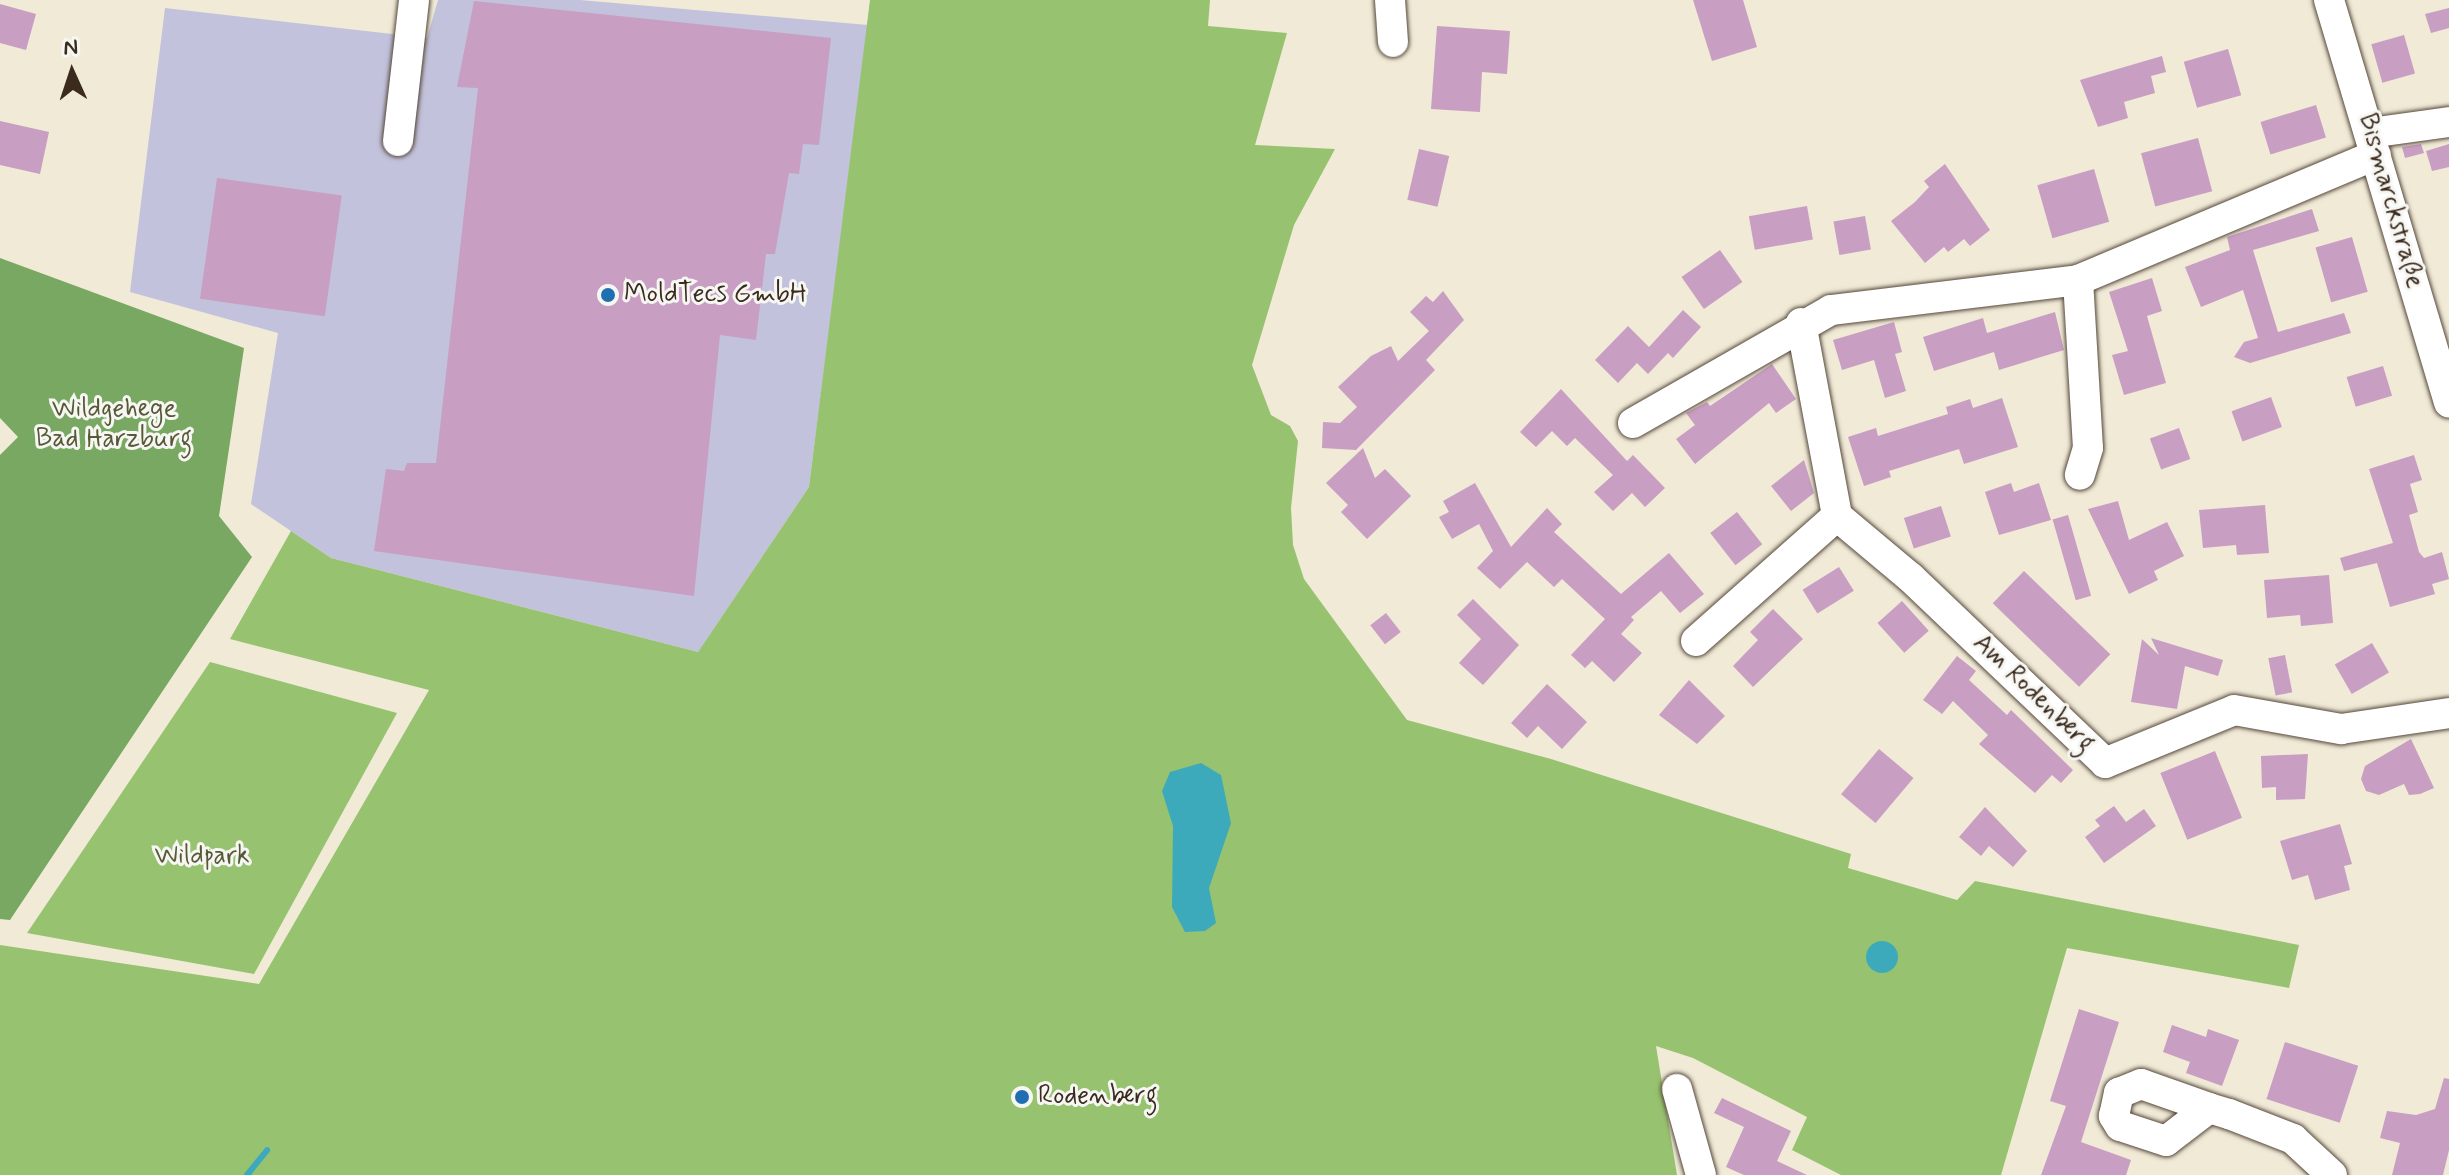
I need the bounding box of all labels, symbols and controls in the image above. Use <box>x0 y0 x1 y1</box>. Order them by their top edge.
north arrow <box>32 32 112 112</box>
text: N <box>63 34 79 62</box>
street label: Bismarckstraße <box>2350 110 2430 292</box>
place label: MoldTecs GmbH <box>624 279 807 311</box>
marker: MoldTecs GmbH <box>599 286 617 304</box>
park label: Wildgehege Bad Harzburg <box>39 394 189 456</box>
street label: Am Rodenberg <box>1963 626 2103 762</box>
park label: Wildpark <box>154 841 250 873</box>
place label: Rodenberg <box>1038 1081 1158 1113</box>
marker: Rodenberg <box>1013 1088 1031 1106</box>

